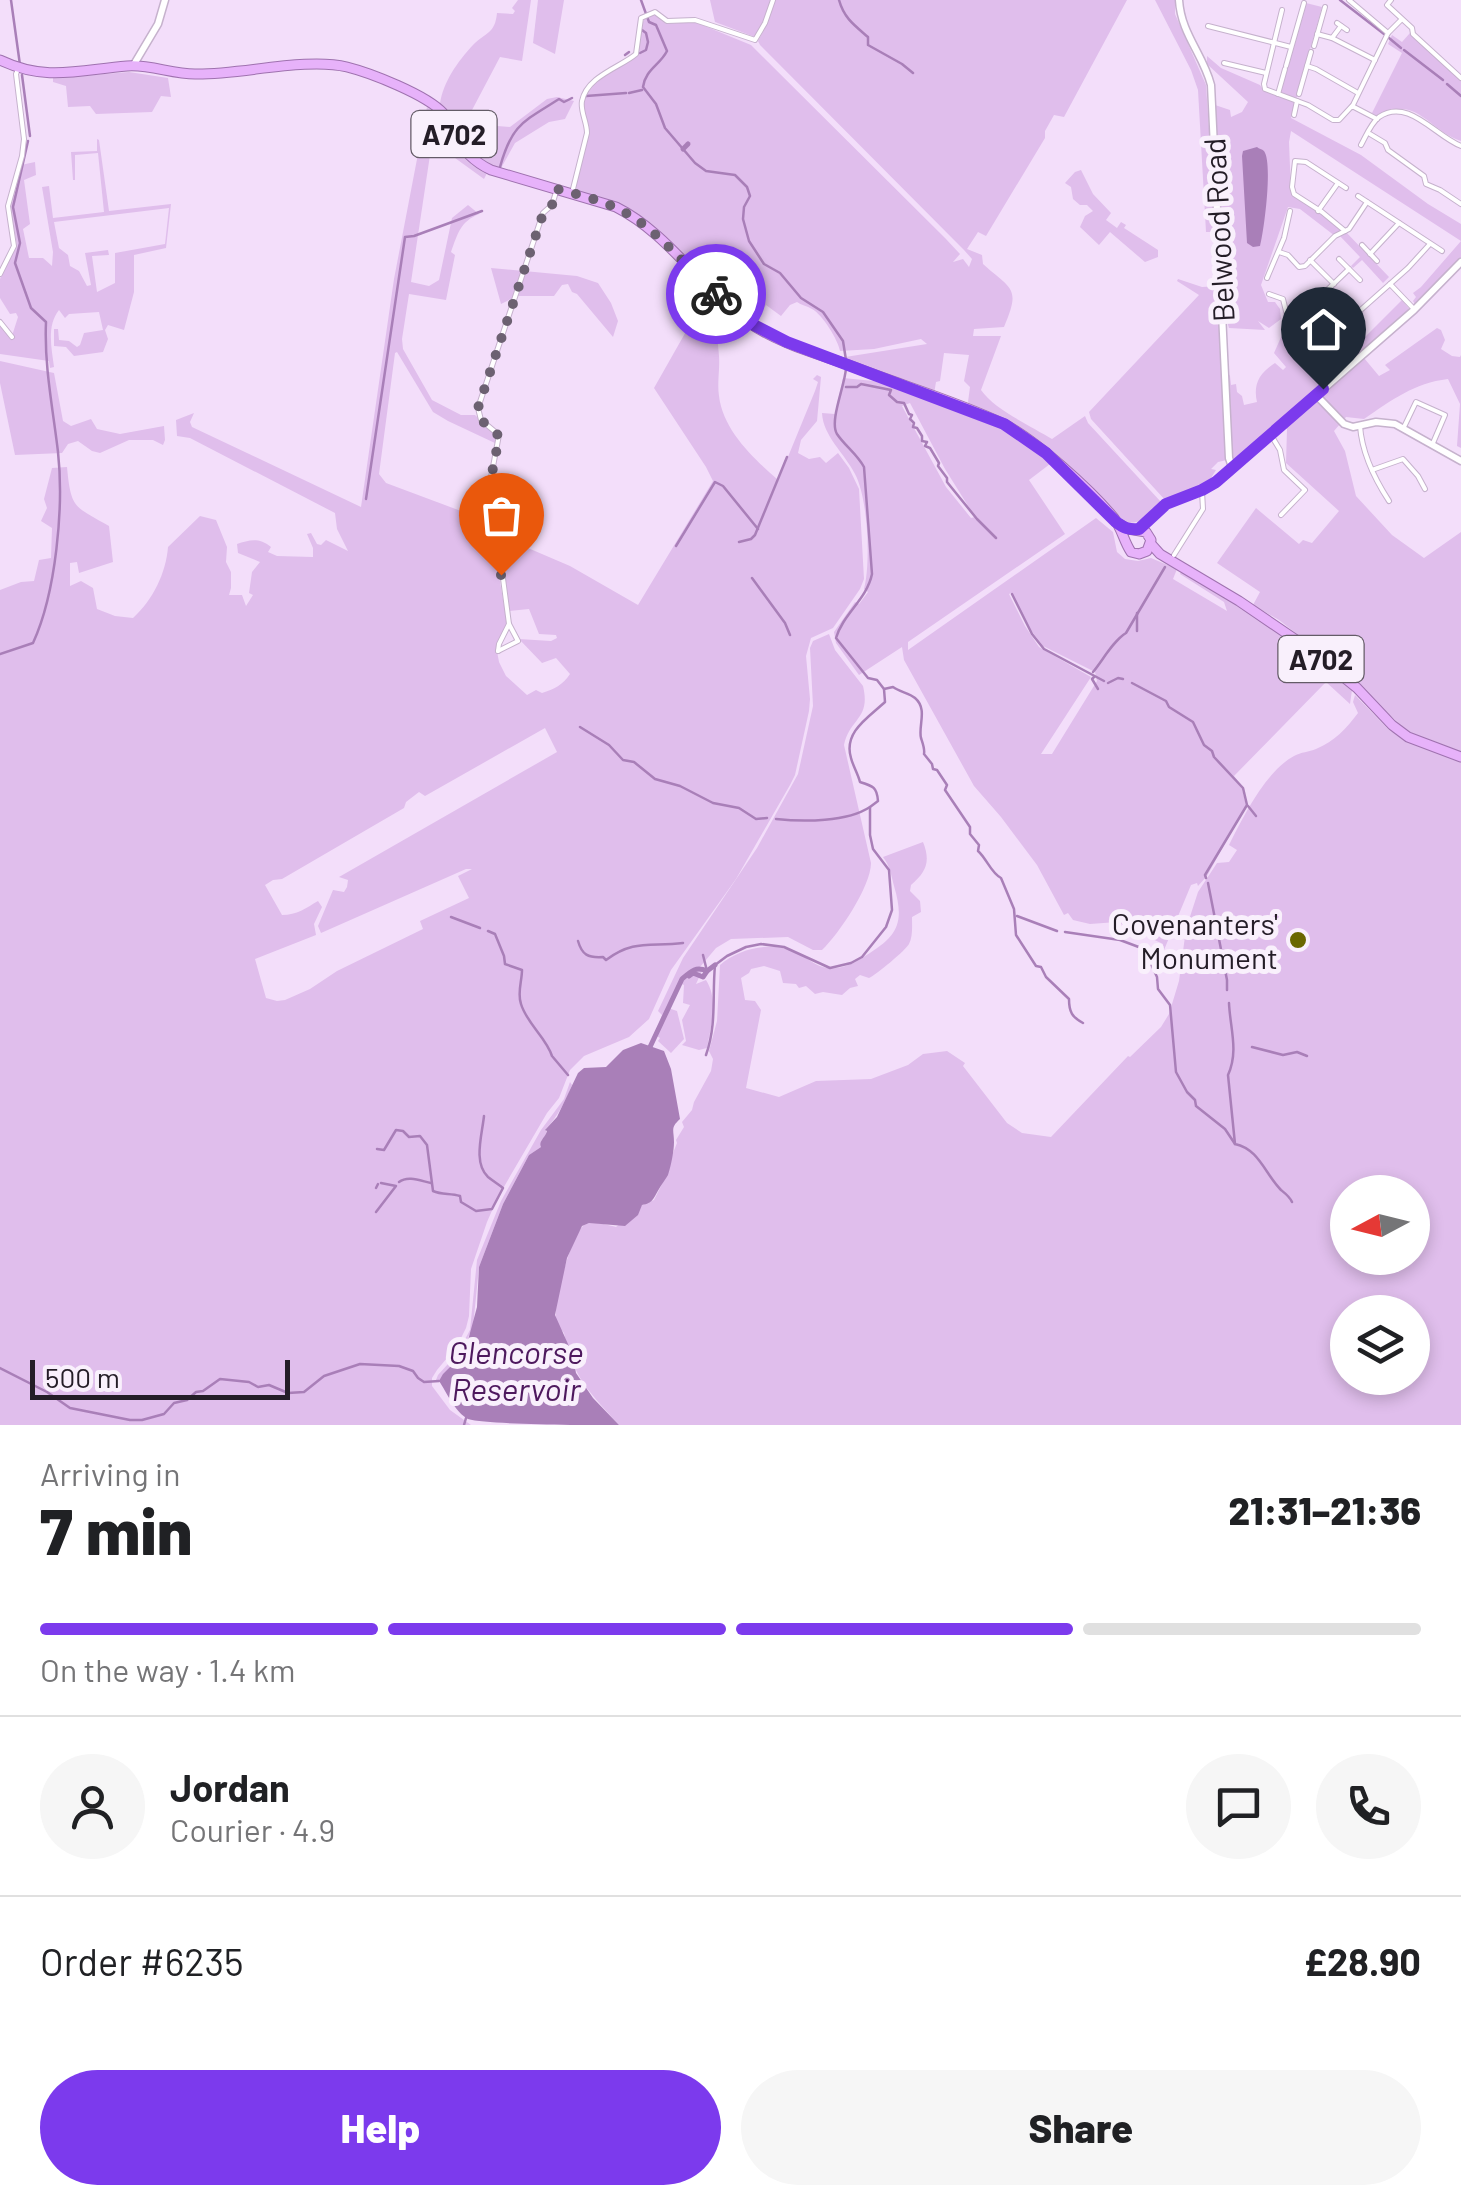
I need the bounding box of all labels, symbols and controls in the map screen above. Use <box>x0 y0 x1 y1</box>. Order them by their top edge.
road number: A702 <box>412 111 496 157</box>
street label: Belwood Road <box>1195 137 1241 323</box>
courier <box>666 244 766 344</box>
icon: bike <box>689 267 744 322</box>
pin <box>1281 287 1366 390</box>
icon: home <box>1296 302 1351 357</box>
pin <box>459 473 544 576</box>
icon: bag <box>474 488 529 543</box>
road number: A702 <box>1278 636 1364 682</box>
place label: Covenanters' Monument <box>1112 905 1278 975</box>
marker: Covenanters' Monument <box>1287 929 1309 951</box>
north arrow <box>1330 1175 1430 1275</box>
map controls <box>1330 1175 1430 1395</box>
button: layers <box>1330 1295 1430 1395</box>
water label: Glencorse Reservoir <box>449 1332 583 1407</box>
scale bar <box>30 1355 290 1400</box>
text: 500 m <box>45 1360 120 1394</box>
text: Arriving in <box>40 1454 180 1492</box>
text: 21:31–21:36 <box>1228 1487 1421 1533</box>
text: 7 min <box>40 1490 193 1568</box>
text: On the way · 1.4 km <box>40 1650 295 1688</box>
button: person <box>40 1754 145 1859</box>
button: chat <box>1186 1754 1291 1859</box>
button: phone <box>1316 1754 1421 1859</box>
text: Jordan <box>170 1764 290 1810</box>
text: Courier · 4.9 <box>170 1810 335 1848</box>
text: Order #6235 <box>40 1938 244 1984</box>
text: £28.90 <box>1304 1938 1421 1984</box>
button: Help <box>40 2070 721 2185</box>
button: Share <box>741 2070 1421 2185</box>

